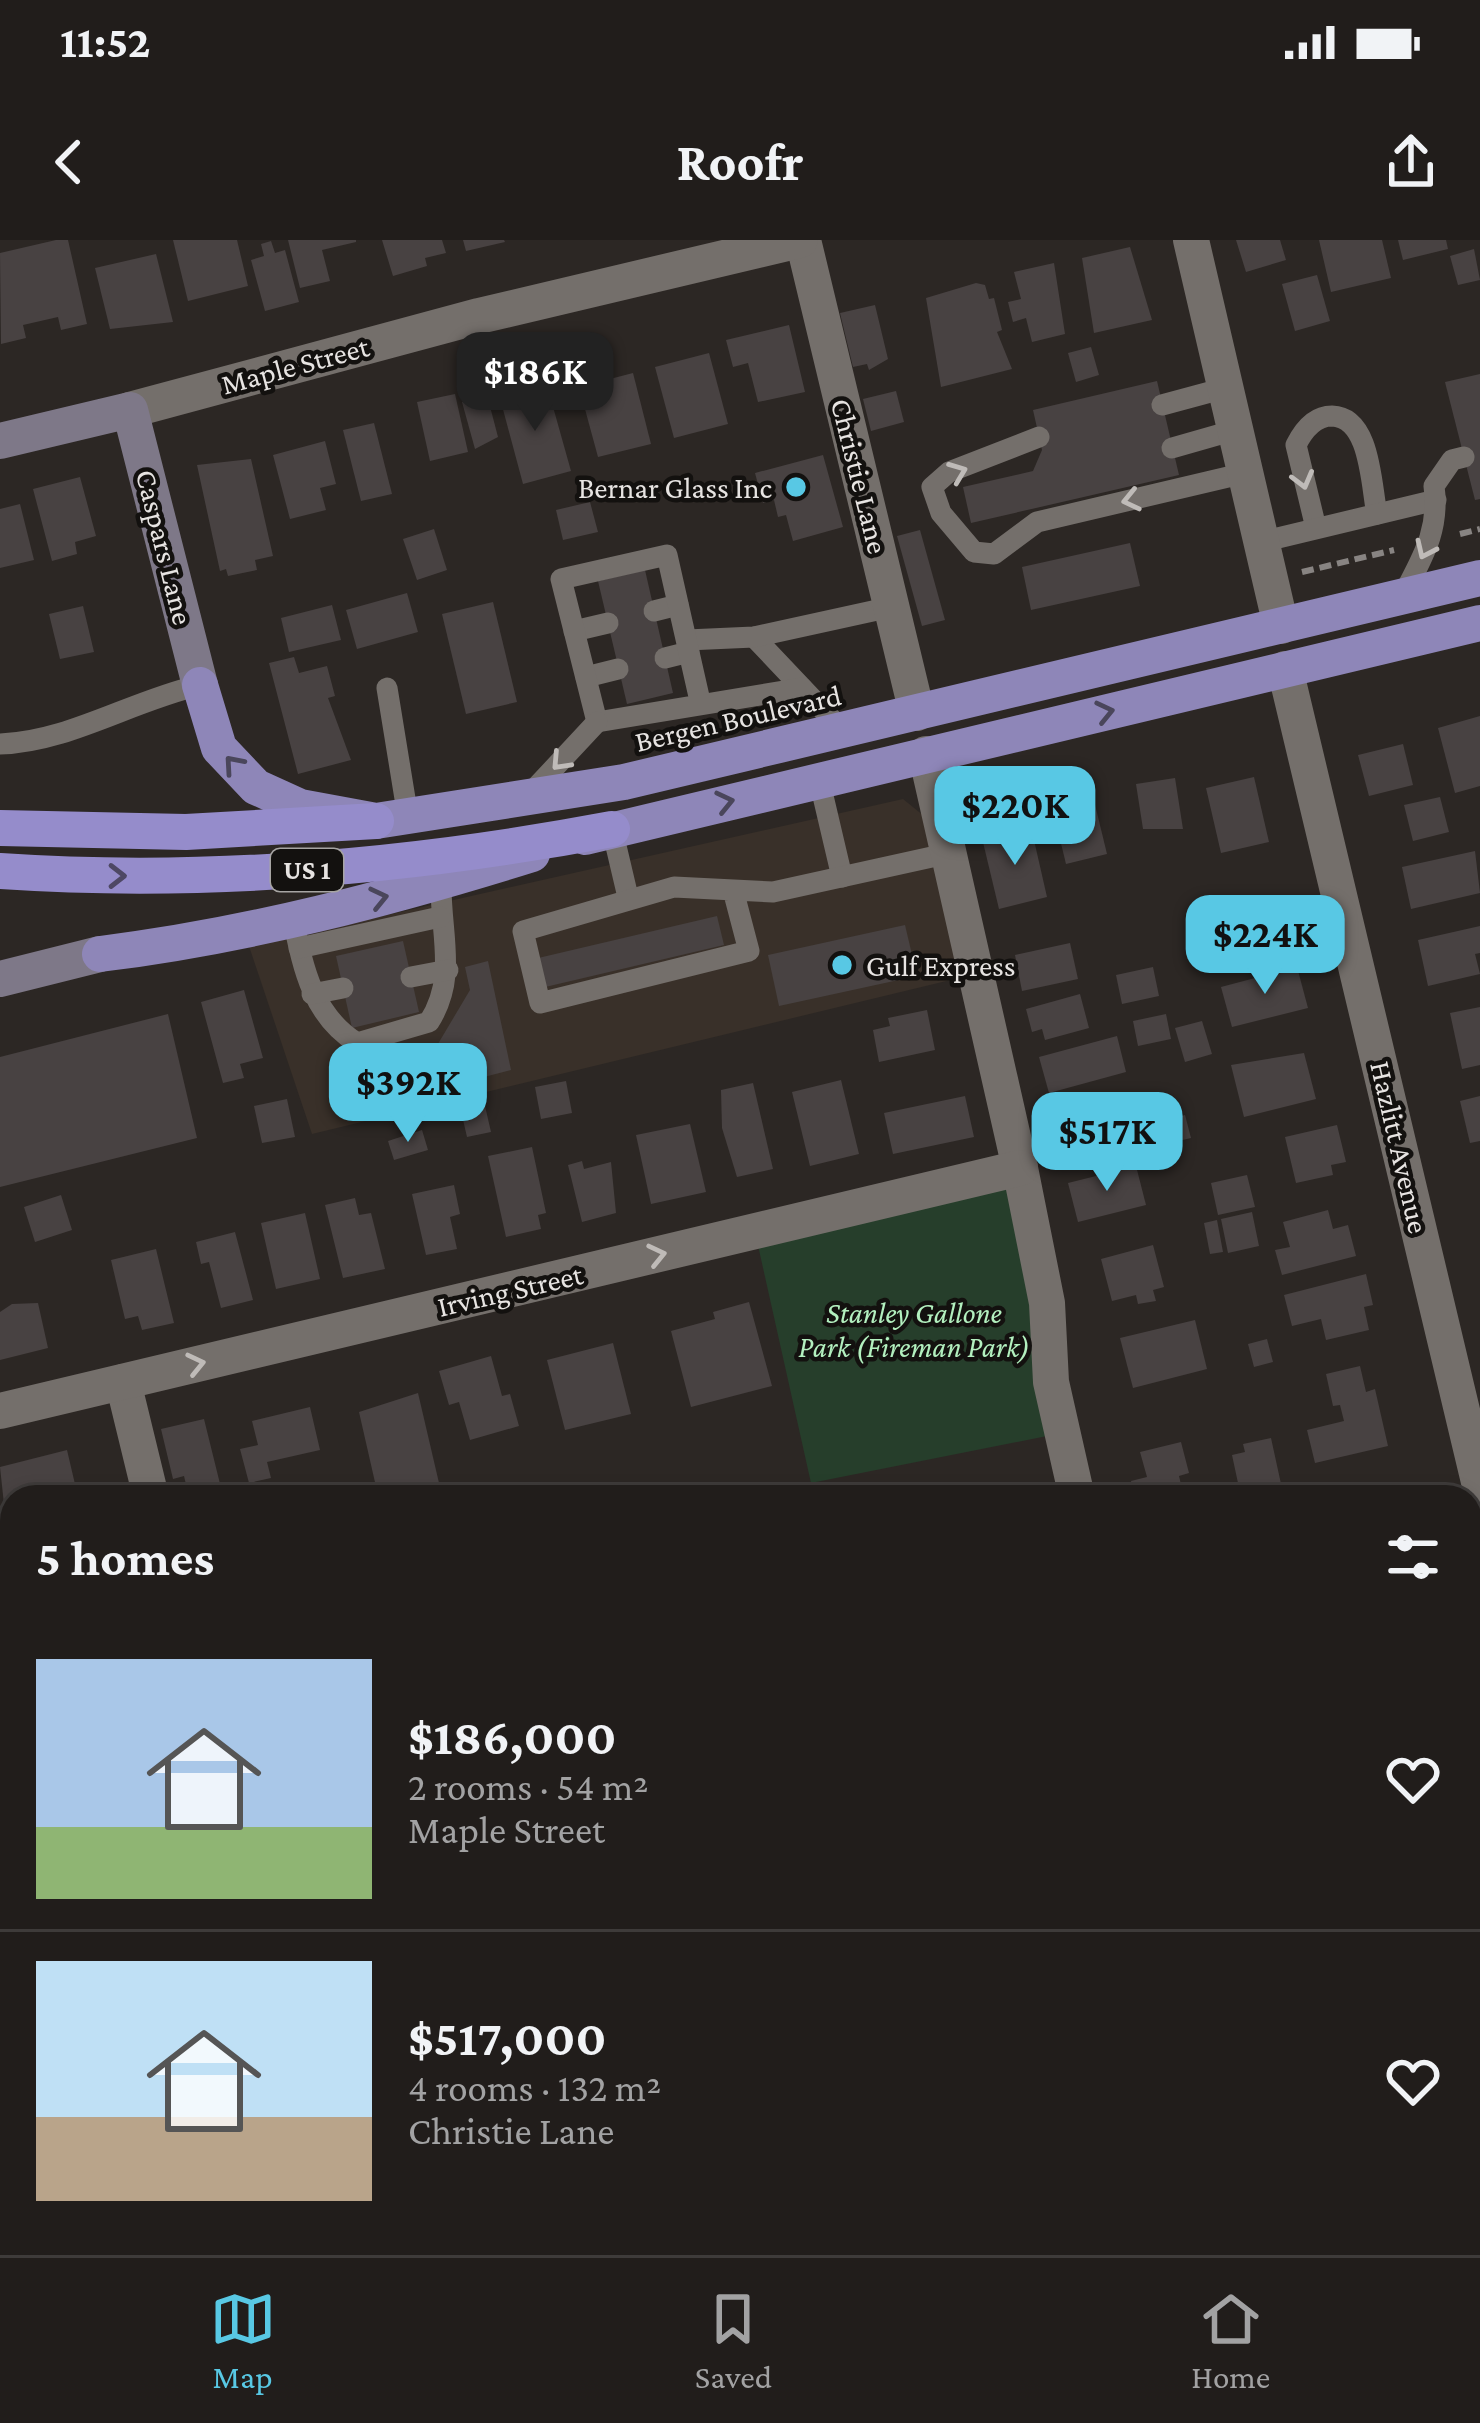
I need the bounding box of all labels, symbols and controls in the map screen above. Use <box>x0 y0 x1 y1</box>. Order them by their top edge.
text: 11:52 <box>60 17 151 67</box>
icon: back <box>36 129 102 195</box>
icon: share <box>1378 129 1444 195</box>
text: Roofr <box>676 132 804 192</box>
street label: Maple Street <box>218 329 374 402</box>
pin: $186K <box>451 332 619 434</box>
text: $186K <box>484 349 586 392</box>
street label: Christie Lane <box>825 395 895 557</box>
one-way arrow <box>946 462 967 486</box>
street label: Caspars Lane <box>129 466 200 628</box>
one-way arrow <box>1288 469 1313 490</box>
place label: Bernar Glass Inc <box>578 471 773 504</box>
marker: Bernar Glass Inc <box>783 474 809 500</box>
one-way arrow <box>1122 486 1142 511</box>
one-way arrow <box>1416 538 1440 559</box>
street label: Bergen Boulevard <box>632 678 845 759</box>
one-way arrow <box>1094 700 1114 725</box>
one-way arrow <box>553 748 574 769</box>
one-way arrow <box>226 755 248 777</box>
pin: $220K <box>931 766 1099 868</box>
text: $220K <box>961 783 1069 826</box>
one-way arrow <box>715 790 735 815</box>
road number: US 1 <box>271 849 343 891</box>
one-way arrow <box>108 862 127 888</box>
one-way arrow <box>368 887 388 912</box>
pin: $224K <box>1181 895 1349 997</box>
text: $224K <box>1213 912 1317 955</box>
place label: Gulf Express <box>866 949 1016 983</box>
marker: Gulf Express <box>829 952 855 978</box>
pin: $392K <box>324 1043 492 1145</box>
street label: Hazlitt Avenue <box>1364 1058 1436 1236</box>
text: $392K <box>356 1060 460 1103</box>
pin: $517K <box>1023 1092 1191 1194</box>
text: $517K <box>1059 1109 1155 1152</box>
one-way arrow <box>646 1244 666 1269</box>
street label: Irving Street <box>434 1257 587 1324</box>
park label: Stanley Gallone Park (Fireman Park) <box>798 1296 1030 1364</box>
one-way arrow <box>185 1353 205 1378</box>
icon: filters <box>1380 1524 1446 1590</box>
text: 5 homes <box>36 1529 214 1586</box>
icon: home <box>132 1707 276 1851</box>
text: $186,000 <box>408 1708 616 1765</box>
icon: heart <box>1380 1746 1446 1812</box>
text: 2 rooms · 54 m² <box>408 1765 648 1808</box>
text: Maple Street <box>408 1808 605 1851</box>
icon: home <box>132 2009 276 2153</box>
text: $517,000 <box>408 2009 606 2066</box>
icon: heart <box>1380 2048 1446 2114</box>
text: 4 rooms · 132 m² <box>408 2066 661 2109</box>
text: Christie Lane <box>408 2109 615 2152</box>
tab: Map <box>210 2286 276 2395</box>
tab: Saved <box>695 2286 772 2395</box>
tab: Home <box>1191 2286 1270 2395</box>

